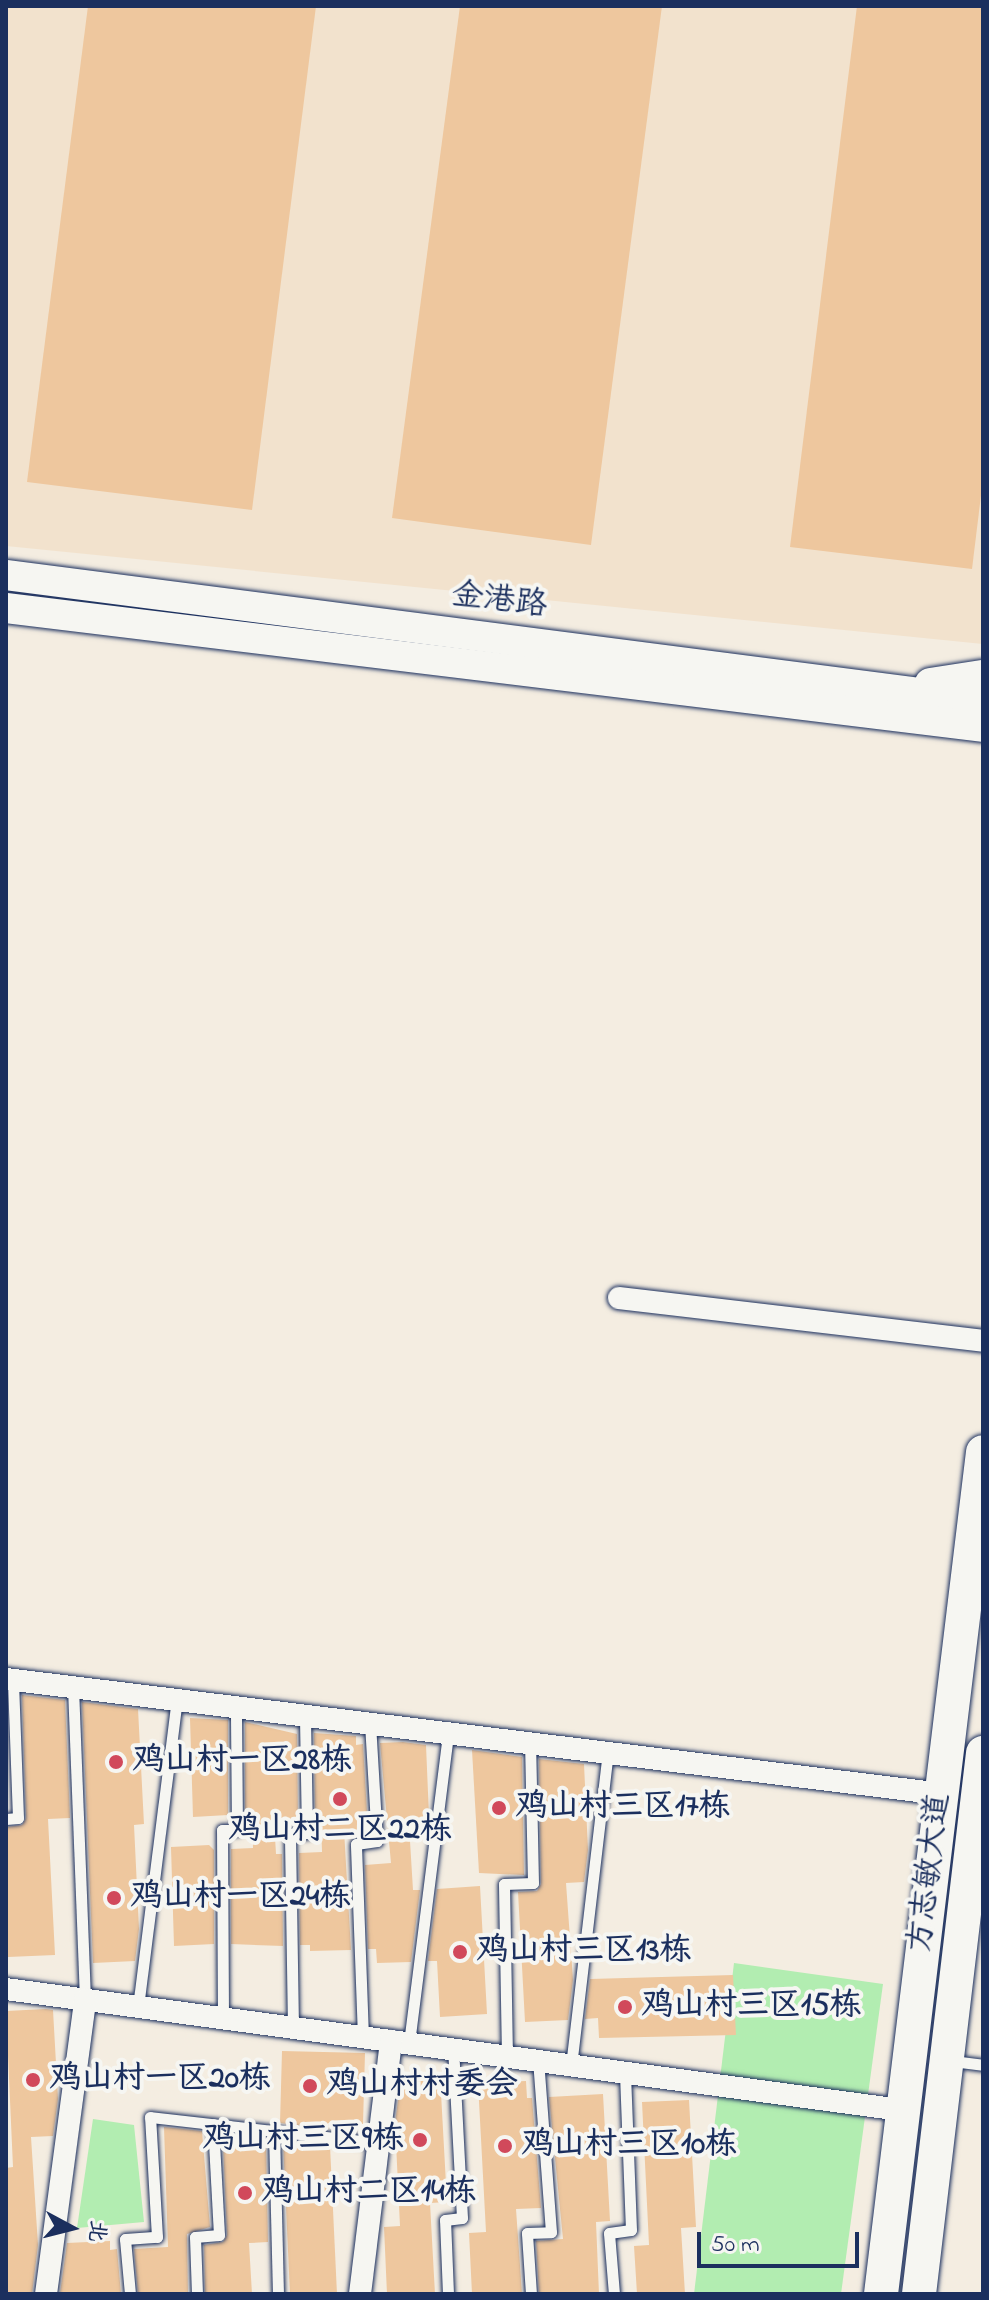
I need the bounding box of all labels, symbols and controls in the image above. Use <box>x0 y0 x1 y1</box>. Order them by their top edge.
street label: 金港路 <box>449 577 549 627</box>
place label: 鸡山村一区28栋 <box>132 1743 352 1781</box>
marker: 鸡山村一区28栋 <box>107 1753 125 1771</box>
place label: 鸡山村三区17栋 <box>515 1789 730 1827</box>
marker: 鸡山村二区22栋 <box>331 1790 349 1808</box>
street label: 方志敏大道 <box>902 1791 960 1955</box>
marker: 鸡山村三区17栋 <box>490 1799 508 1817</box>
place label: 鸡山村二区22栋 <box>228 1812 452 1850</box>
place label: 鸡山村一区24栋 <box>130 1879 351 1917</box>
marker: 鸡山村一区24栋 <box>105 1889 123 1907</box>
place label: 鸡山村三区13栋 <box>476 1933 691 1971</box>
marker: 鸡山村三区13栋 <box>451 1943 469 1961</box>
place label: 鸡山村三区15栋 <box>641 1988 861 2026</box>
marker: 鸡山村三区15栋 <box>616 1998 634 2016</box>
place label: 鸡山村一区20栋 <box>49 2061 271 2099</box>
place label: 鸡山村村委会 <box>326 2067 518 2105</box>
marker: 鸡山村一区20栋 <box>24 2071 42 2089</box>
marker: 鸡山村村委会 <box>301 2077 319 2095</box>
place label: 鸡山村三区9栋 <box>202 2121 404 2159</box>
place label: 鸡山村三区10栋 <box>521 2127 737 2165</box>
marker: 鸡山村三区9栋 <box>411 2131 429 2149</box>
marker: 鸡山村三区10栋 <box>496 2137 514 2155</box>
place label: 鸡山村二区14栋 <box>261 2174 476 2212</box>
marker: 鸡山村二区14栋 <box>236 2184 254 2202</box>
north arrow <box>32 2188 112 2268</box>
scale bar <box>701 2216 863 2266</box>
text: 北 <box>79 2218 113 2244</box>
text: 50 m <box>711 2228 760 2263</box>

